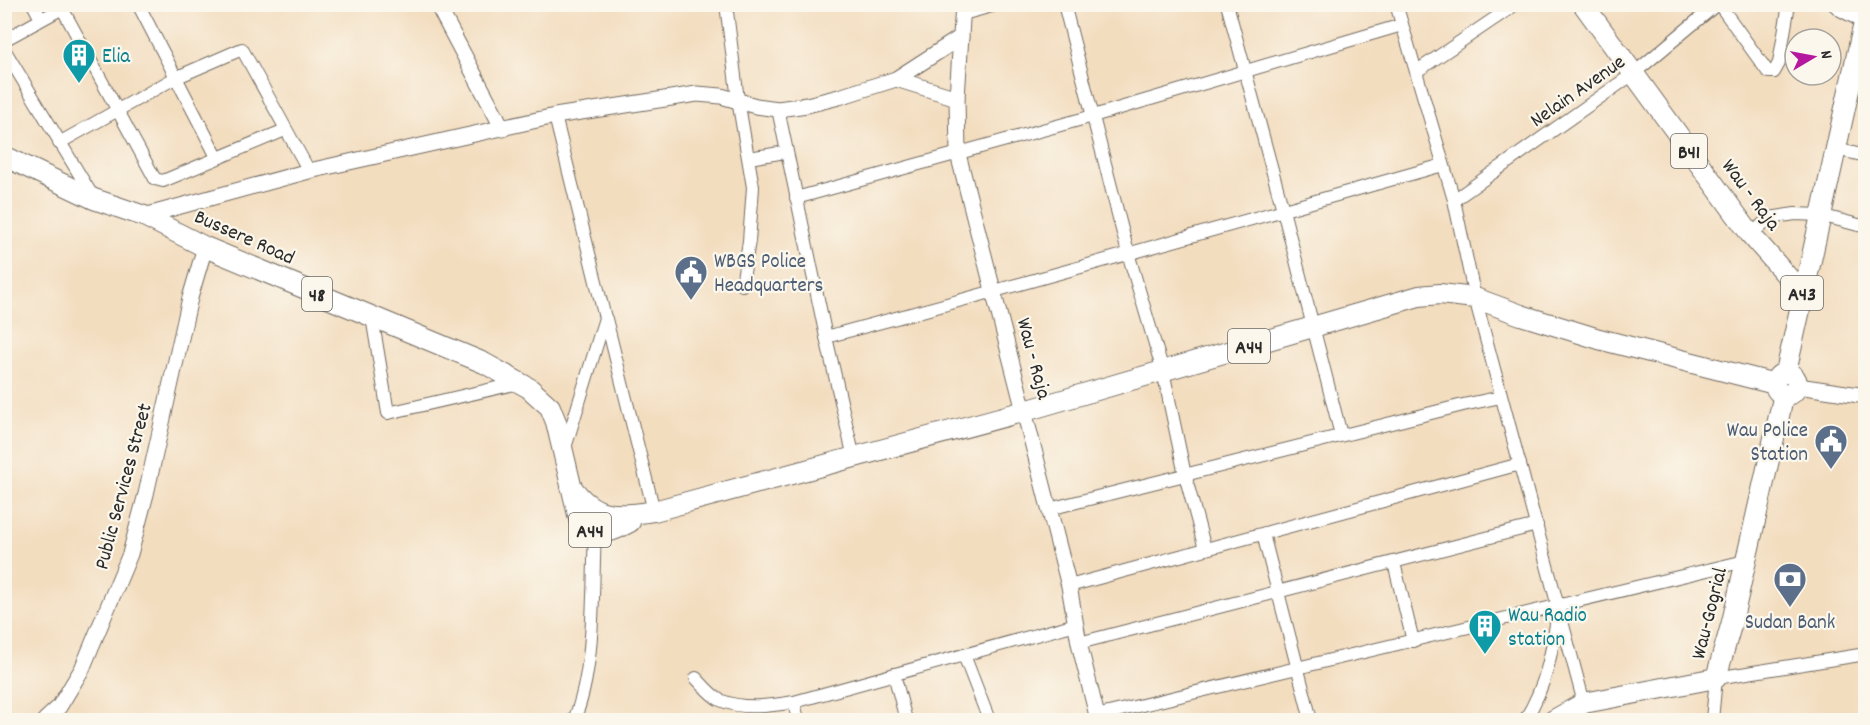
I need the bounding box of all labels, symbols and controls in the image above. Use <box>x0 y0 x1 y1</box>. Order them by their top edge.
north arrow <box>1783 27 1843 87</box>
building icon: Elia <box>61 37 97 84</box>
place label: Elia <box>102 43 131 73</box>
street label: Nelain Avenue <box>1525 49 1632 136</box>
text: N <box>1813 49 1837 61</box>
road number: B41 <box>1671 134 1707 168</box>
street label: Wau - Raja <box>1713 154 1787 239</box>
street label: Bussere Road <box>189 203 299 274</box>
place label: WBGS Police Headquarters <box>714 248 823 302</box>
public building icon: WBGS Police Headquarters <box>673 254 709 301</box>
road number: A43 <box>1781 276 1823 310</box>
road number: 48 <box>302 277 332 311</box>
street label: Wau - Raja <box>1007 315 1058 404</box>
road number: A44 <box>1228 329 1270 363</box>
street label: Public Services Street <box>88 400 162 573</box>
place label: Wau Police Station <box>1727 417 1808 471</box>
public building icon: Wau Police Station <box>1813 423 1849 470</box>
road number: A44 <box>569 513 611 547</box>
bank icon: Sudan Bank <box>1772 561 1808 608</box>
street label: Wau-Gogrial <box>1685 565 1737 663</box>
place label: Wau Radio station <box>1508 602 1587 656</box>
building icon: Wau Radio station <box>1467 608 1503 655</box>
place label: Sudan Bank <box>1745 609 1835 639</box>

